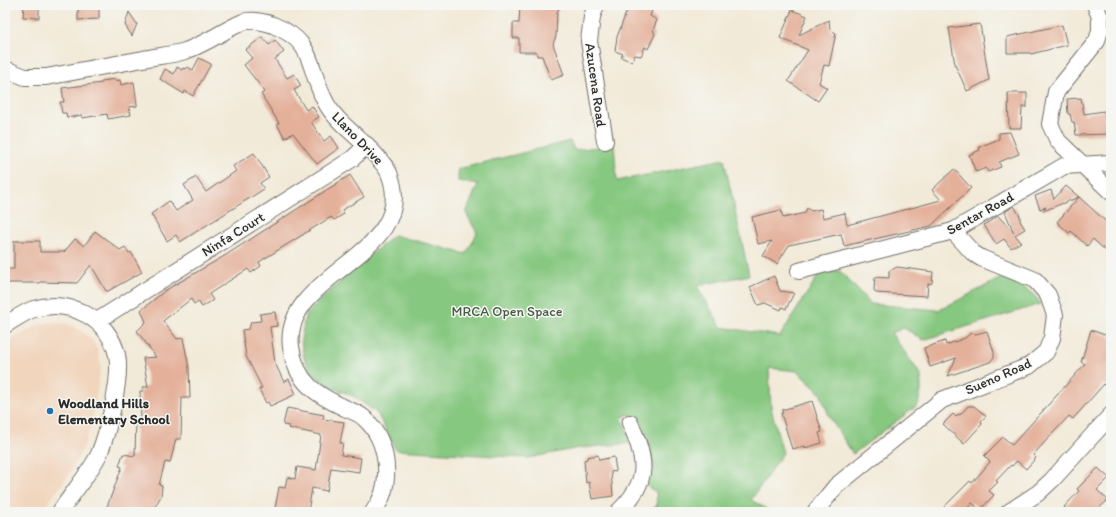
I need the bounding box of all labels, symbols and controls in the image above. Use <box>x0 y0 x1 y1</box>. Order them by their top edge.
street label: Azucena Road <box>581 42 610 128</box>
street label: Llano Drive <box>328 108 387 169</box>
street label: Sentar Road <box>944 188 1017 239</box>
street label: Ninfa Court <box>199 208 268 260</box>
park label: MRCA Open Space <box>451 303 563 320</box>
street label: Sueno Road <box>962 354 1034 399</box>
place label: Woodland Hills Elementary School <box>58 395 171 428</box>
marker: Woodland Hills Elementary School <box>45 406 55 416</box>

